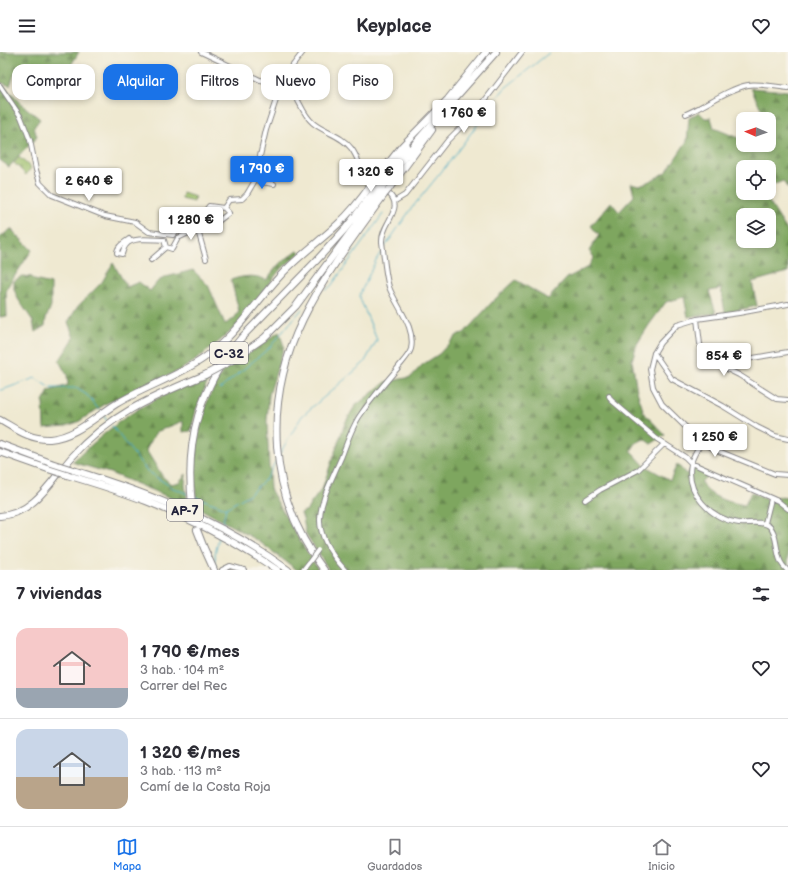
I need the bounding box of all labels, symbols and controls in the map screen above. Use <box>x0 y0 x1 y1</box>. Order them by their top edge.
icon: menu <box>16 15 38 37</box>
icon: heart <box>750 15 772 37</box>
text: Keyplace <box>356 16 432 37</box>
chip: Comprar <box>12 64 95 100</box>
chip: Alquilar <box>103 64 178 100</box>
chip: Filtros <box>186 64 253 100</box>
chip: Nuevo <box>261 64 330 100</box>
chip: Piso <box>338 64 393 100</box>
pin: 1 760 € <box>427 100 501 134</box>
text: 1 760 € <box>441 105 487 121</box>
north arrow <box>736 112 776 152</box>
map controls <box>736 112 776 248</box>
pin: 1 790 € <box>225 156 299 190</box>
pin: 1 320 € <box>334 159 408 193</box>
button: locate <box>736 160 776 200</box>
text: 1 790 € <box>239 161 285 177</box>
text: 1 320 € <box>348 164 394 180</box>
pin: 2 640 € <box>52 168 126 202</box>
text: 2 640 € <box>65 173 113 189</box>
pin: 1 280 € <box>154 207 228 241</box>
button: layers <box>736 208 776 248</box>
text: 1 280 € <box>168 212 214 228</box>
road number: C-32 <box>210 342 248 364</box>
pin: 854 € <box>696 343 752 377</box>
text: 854 € <box>706 348 742 364</box>
pin: 1 250 € <box>678 424 752 458</box>
text: 1 250 € <box>692 429 738 445</box>
road number: AP-7 <box>167 499 203 521</box>
icon: filters <box>750 583 772 605</box>
text: 7 viviendas <box>16 584 102 604</box>
text: 1 790 €/mes <box>140 642 240 662</box>
icon: home <box>48 644 96 692</box>
icon: heart <box>750 657 772 679</box>
text: 3 hab. · 104 m² <box>140 662 224 678</box>
text: Carrer del Rec <box>140 678 227 694</box>
text: 1 320 €/mes <box>140 743 240 763</box>
icon: home <box>48 745 96 793</box>
icon: heart <box>750 758 772 780</box>
text: 3 hab. · 113 m² <box>140 763 222 779</box>
text: Camí de la Costa Roja <box>140 779 271 795</box>
tab: Mapa <box>113 836 141 873</box>
tab: Guardados <box>367 836 422 873</box>
tab: Inicio <box>648 836 675 873</box>

